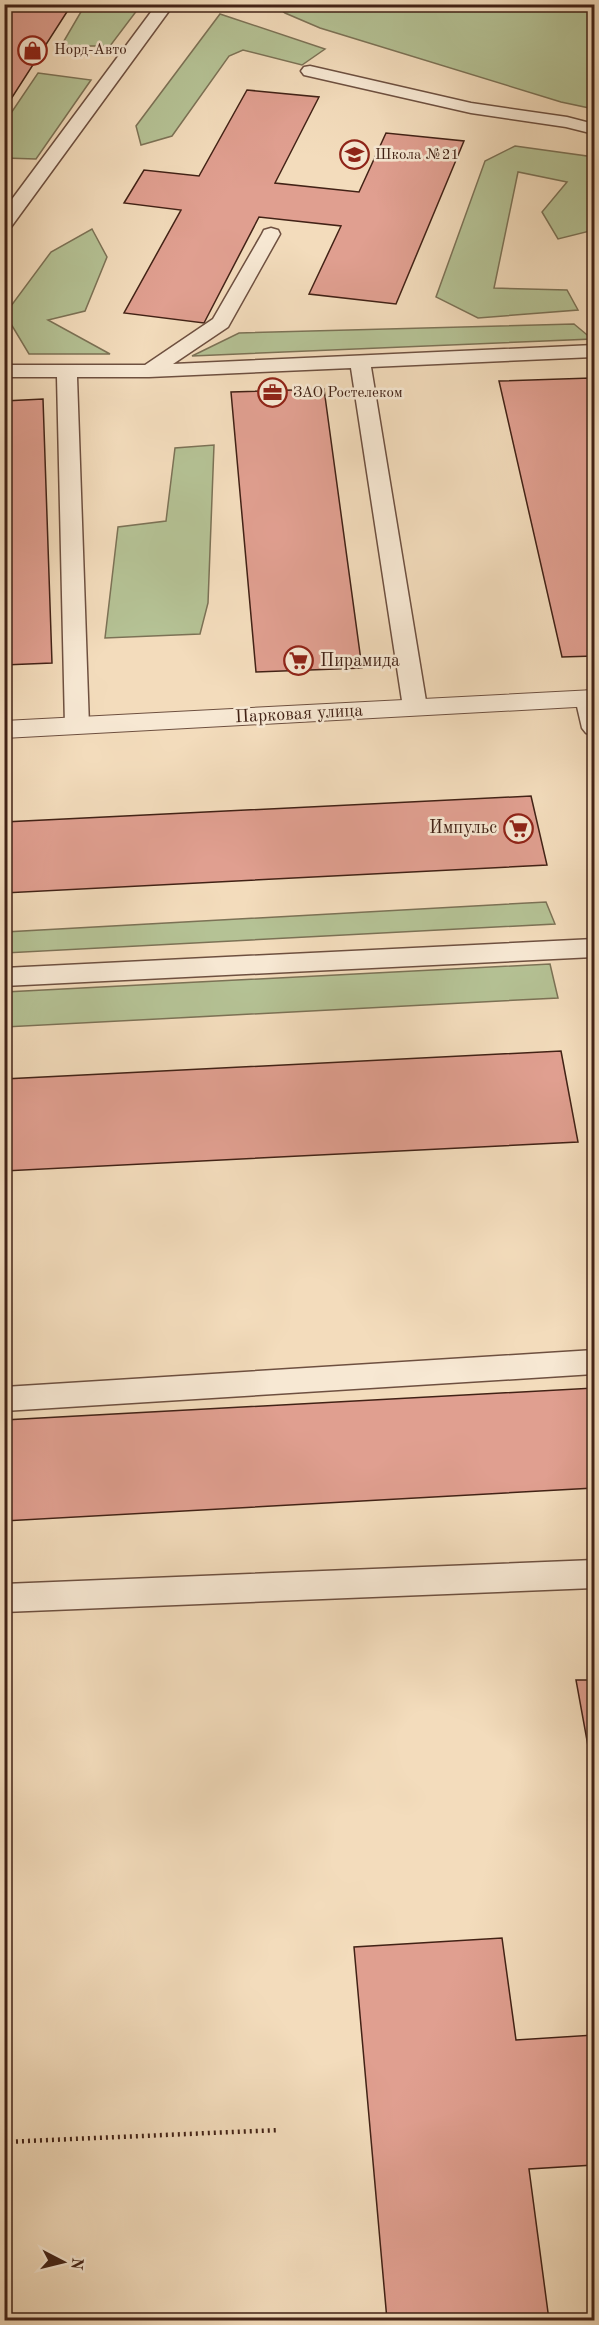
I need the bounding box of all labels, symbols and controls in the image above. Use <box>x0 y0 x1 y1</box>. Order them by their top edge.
shop icon: Норд-Авто <box>17 34 49 66</box>
place label: Норд-Авто <box>54 43 127 58</box>
school or university icon: Школа №21 <box>338 139 370 171</box>
place label: Школа №21 <box>375 148 459 163</box>
office icon: ЗАО Ростелеком <box>256 377 288 409</box>
place label: ЗАО Ростелеком <box>293 386 403 401</box>
supermarket icon: Пирамида <box>283 645 315 677</box>
place label: Пирамида <box>320 652 400 670</box>
street label: Парковая улица <box>234 702 364 726</box>
supermarket icon: Импульс <box>502 812 534 844</box>
place label: Импульс <box>429 819 497 837</box>
north arrow <box>33 2232 93 2292</box>
text: N <box>67 2257 85 2271</box>

